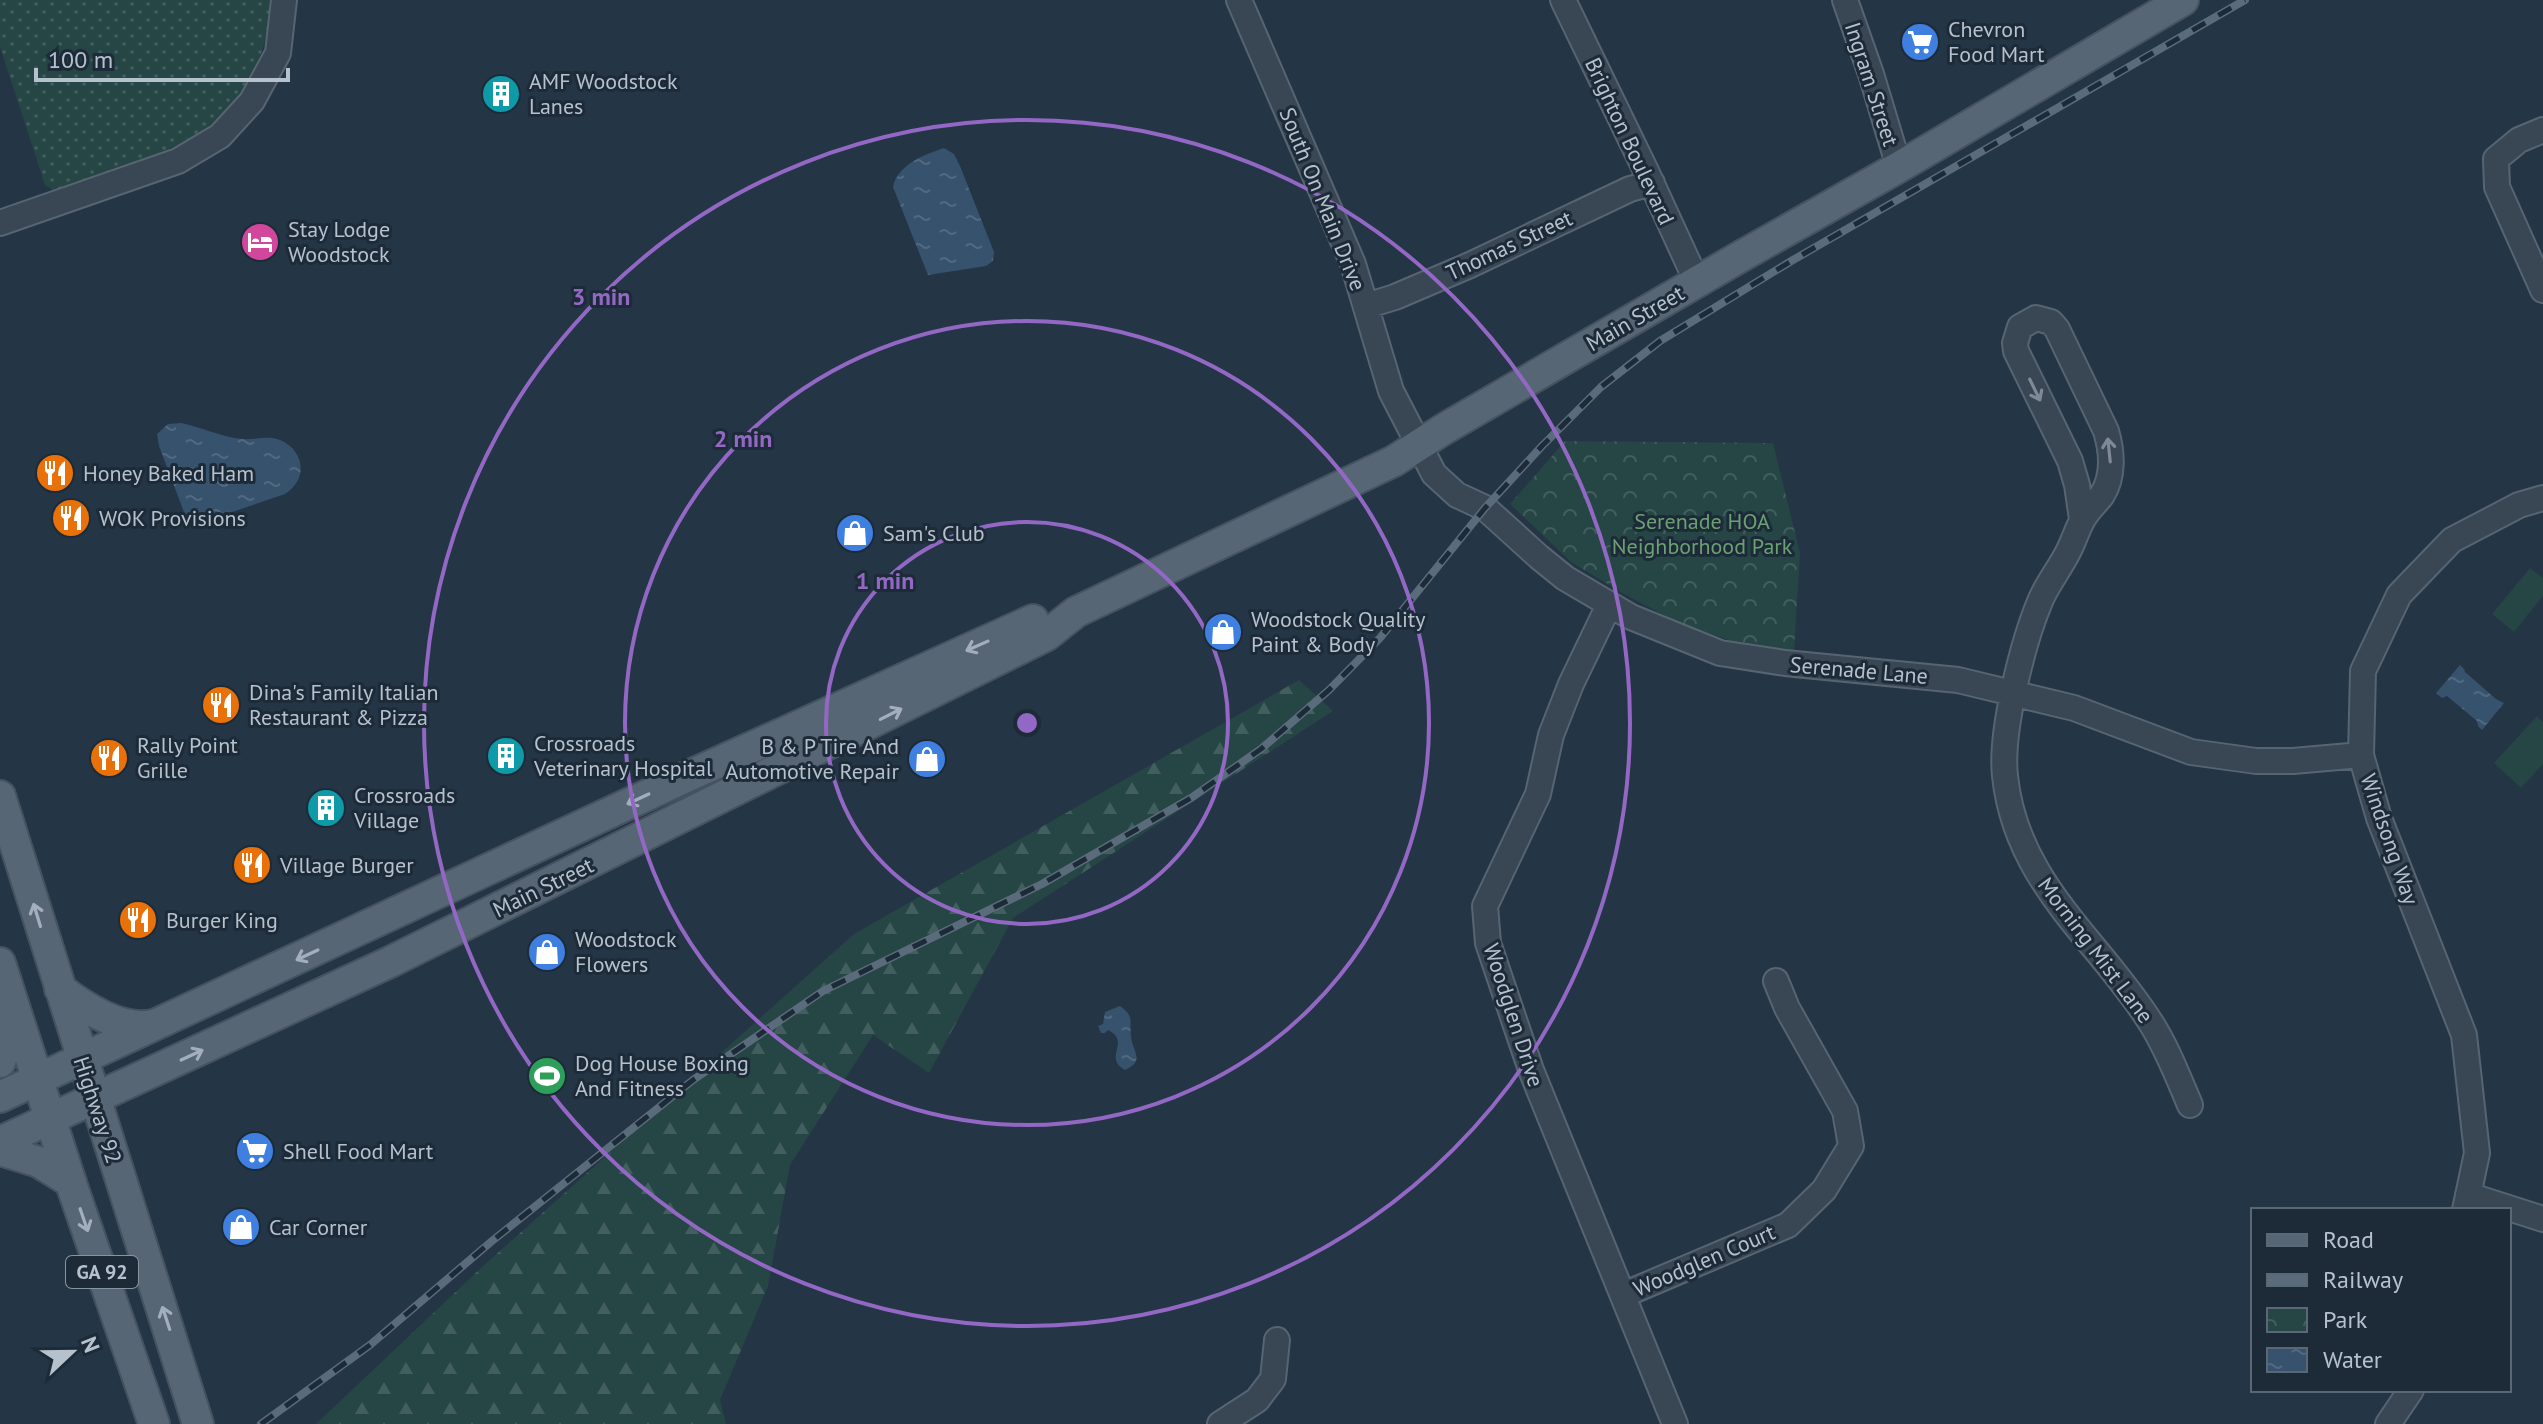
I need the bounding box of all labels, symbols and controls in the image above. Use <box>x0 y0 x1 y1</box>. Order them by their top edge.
place label: Chevron Food Mart <box>1948 15 2045 68</box>
street label: Ingram Street <box>1839 19 1905 150</box>
supermarket icon: Chevron Food Mart <box>1899 21 1941 63</box>
scale bar <box>36 32 288 82</box>
text: 100 m <box>48 44 113 75</box>
street label: Brighton Boulevard <box>1579 53 1681 229</box>
place label: AMF Woodstock Lanes <box>529 67 678 120</box>
building icon: AMF Woodstock Lanes <box>480 73 522 115</box>
street label: South On Main Drive <box>1273 103 1373 295</box>
street label: Thomas Street <box>1441 203 1577 286</box>
place label: Stay Lodge Woodstock <box>288 215 390 268</box>
hotel icon: Stay Lodge Woodstock <box>239 221 281 263</box>
street label: Main Street <box>1581 279 1689 357</box>
text: 3 min <box>572 281 630 312</box>
one-way arrow <box>2028 377 2043 401</box>
text: 2 min <box>714 423 772 454</box>
one-way arrow <box>2102 437 2117 464</box>
restaurant icon: Honey Baked Ham <box>34 452 76 494</box>
place label: Honey Baked Ham <box>83 459 254 487</box>
restaurant icon: WOK Provisions <box>50 497 92 539</box>
place label: WOK Provisions <box>99 504 246 532</box>
park label: Serenade HOA Neighborhood Park <box>1612 507 1793 560</box>
shop icon: Sam's Club <box>834 512 876 554</box>
place label: Sam's Club <box>883 519 985 547</box>
text: 1 min <box>856 565 914 596</box>
place label: Woodstock Quality Paint & Body <box>1251 605 1426 658</box>
shop icon: Woodstock Quality Paint & Body <box>1202 611 1244 653</box>
one-way arrow <box>965 639 990 654</box>
street label: Serenade Lane <box>1789 650 1929 690</box>
place label: Dina's Family Italian Restaurant & Pizza <box>249 678 438 731</box>
restaurant icon: Dina's Family Italian Restaurant & Pizza <box>200 684 242 726</box>
one-way arrow <box>878 706 902 721</box>
centre of rings <box>1013 709 1041 737</box>
place label: Crossroads Veterinary Hospital <box>533 729 713 782</box>
place label: Rally Point Grille <box>137 731 238 784</box>
place label: B & P Tire And Automotive Repair <box>725 732 900 785</box>
building icon: Crossroads Veterinary Hospital <box>485 735 527 777</box>
restaurant icon: Rally Point Grille <box>88 737 130 779</box>
shop icon: B & P Tire And Automotive Repair <box>906 738 948 780</box>
street label: Windsong Way <box>2354 770 2426 909</box>
place label: Crossroads Village <box>353 781 455 834</box>
building icon: Crossroads Village <box>305 787 347 829</box>
one-way arrow <box>626 792 650 807</box>
restaurant icon: Village Burger <box>231 844 273 886</box>
street label: Main Street <box>488 850 598 923</box>
place label: Village Burger <box>279 851 414 879</box>
street label: Morning Mist Lane <box>2032 872 2160 1028</box>
restaurant icon: Burger King <box>117 899 159 941</box>
one-way arrow <box>29 903 43 928</box>
place label: Burger King <box>166 906 278 934</box>
place label: Woodstock Flowers <box>575 925 677 978</box>
shop icon: Woodstock Flowers <box>526 931 568 973</box>
street label: Woodglen Drive <box>1478 940 1550 1090</box>
one-way arrow <box>295 948 319 963</box>
one-way arrow <box>179 1047 203 1062</box>
place label: Dog House Boxing And Fitness <box>575 1049 749 1102</box>
street label: Highway 92 <box>68 1053 128 1167</box>
sports icon: Dog House Boxing And Fitness <box>526 1055 568 1097</box>
supermarket icon: Shell Food Mart <box>234 1130 276 1172</box>
place label: Shell Food Mart <box>283 1137 434 1165</box>
shop icon: Car Corner <box>220 1206 262 1248</box>
one-way arrow <box>78 1207 92 1232</box>
legend <box>2251 1208 2511 1392</box>
place label: Car Corner <box>269 1213 368 1241</box>
street label: Woodglen Court <box>1629 1217 1779 1302</box>
text: Road <box>2323 1224 2374 1255</box>
road number: GA 92 <box>66 1256 138 1288</box>
text: Railway <box>2323 1264 2403 1295</box>
text: Park <box>2323 1304 2368 1335</box>
one-way arrow <box>158 1306 173 1332</box>
north arrow <box>32 1312 112 1392</box>
text: N <box>75 1333 106 1356</box>
text: Water <box>2323 1344 2382 1375</box>

